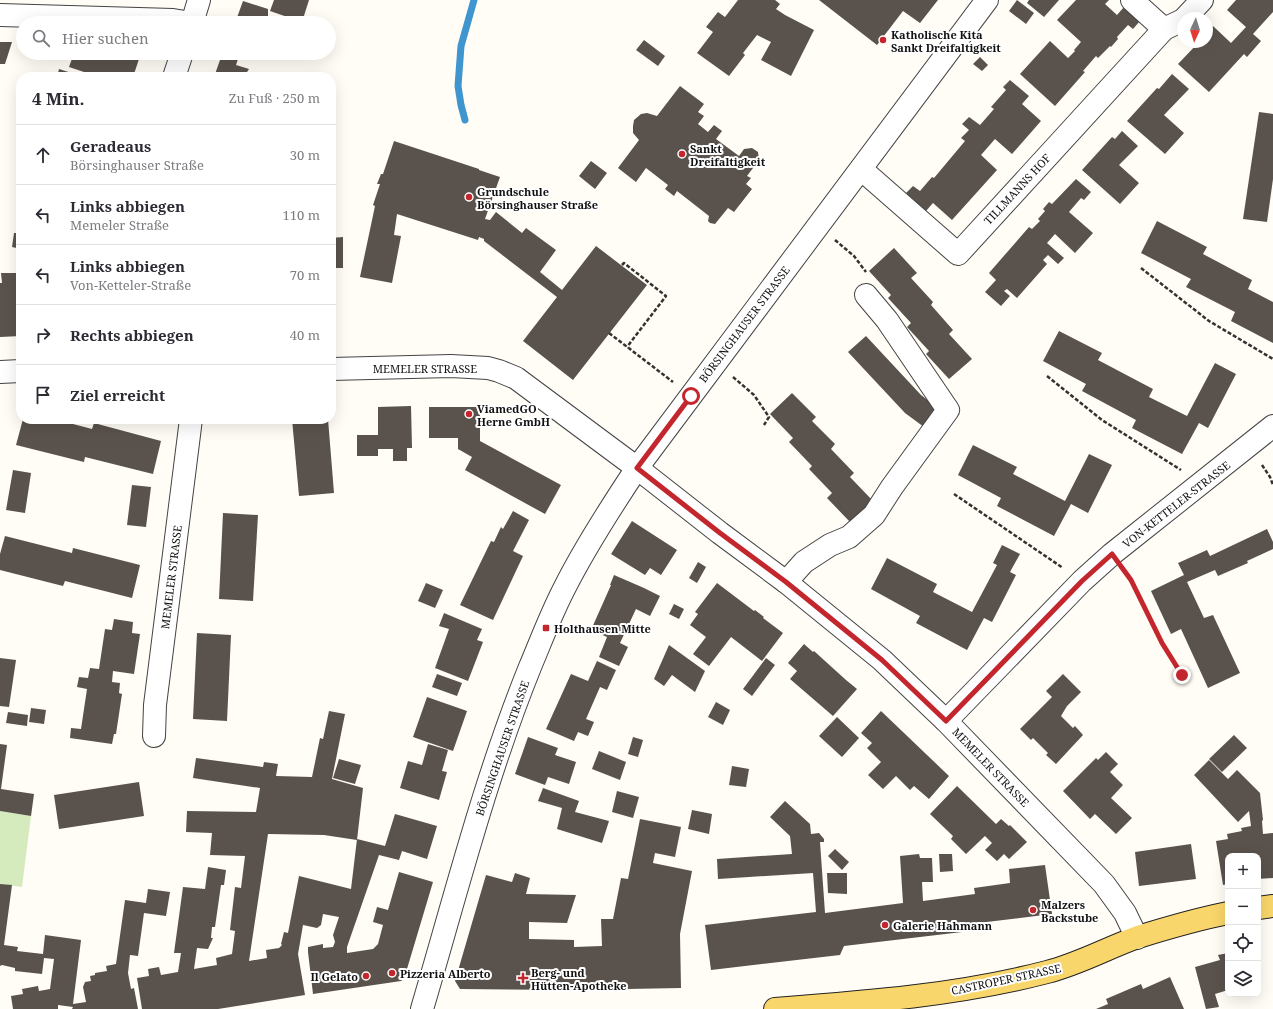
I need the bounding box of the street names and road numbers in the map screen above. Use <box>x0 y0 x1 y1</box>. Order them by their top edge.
street label: TILLMANNS HOF <box>980 150 1054 228</box>
street label: BÖRSINGHAUSER STRASSE <box>695 263 793 385</box>
street label: MEMELER STRASSE <box>373 361 477 376</box>
street label: VON-KETTELER-STRASSE <box>1119 457 1233 551</box>
street label: MEMELER STRASSE <box>157 524 185 630</box>
street label: BÖRSINGHAUSER STRASSE <box>472 678 532 818</box>
street label: MEMELER STRASSE <box>949 724 1033 810</box>
street label: CASTROPER STRASSE <box>950 960 1063 998</box>

